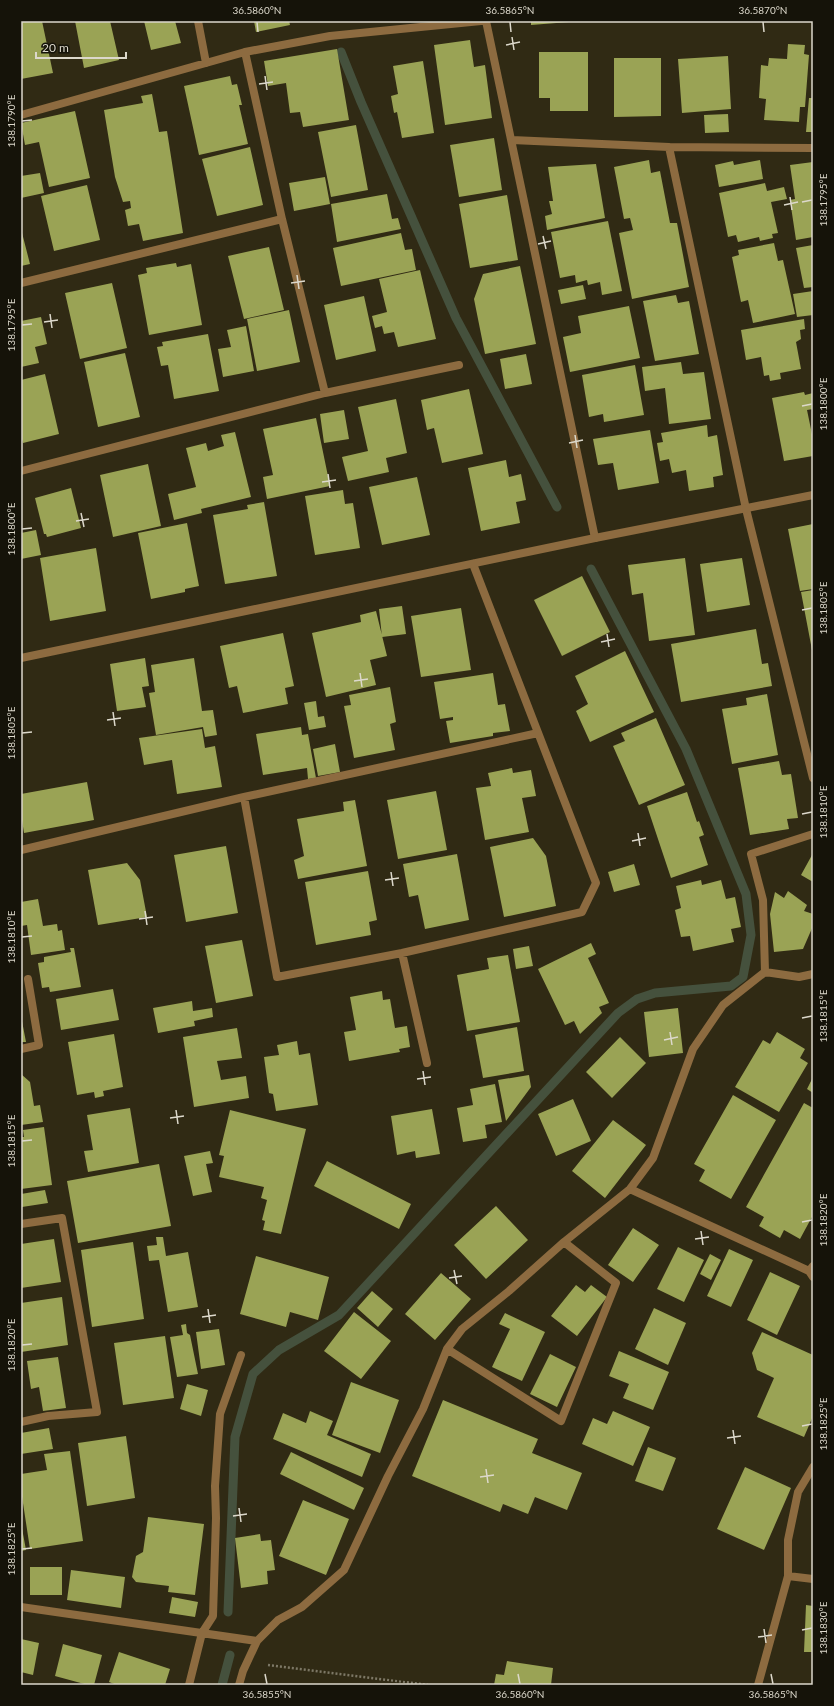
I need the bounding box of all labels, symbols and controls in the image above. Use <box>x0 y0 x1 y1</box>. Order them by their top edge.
text: 36.5860°N <box>233 4 281 16</box>
text: 36.5865°N <box>486 4 534 16</box>
text: 36.5870°N <box>739 4 787 16</box>
scale bar <box>36 34 126 60</box>
text: 20 m <box>42 40 69 55</box>
text: 138.1790°E <box>5 94 17 147</box>
text: 138.1795°E <box>817 173 829 226</box>
text: 138.1795°E <box>5 298 17 351</box>
text: 138.1800°E <box>817 377 829 430</box>
text: 138.1800°E <box>5 502 17 555</box>
text: 138.1805°E <box>817 581 829 634</box>
text: 138.1805°E <box>5 706 17 759</box>
text: 138.1810°E <box>817 785 829 838</box>
text: 138.1810°E <box>5 910 17 963</box>
text: 138.1815°E <box>817 989 829 1042</box>
text: 138.1815°E <box>5 1114 17 1167</box>
text: 138.1820°E <box>817 1193 829 1246</box>
text: 138.1820°E <box>5 1318 17 1371</box>
text: 138.1825°E <box>817 1397 829 1450</box>
text: 138.1825°E <box>5 1522 17 1575</box>
text: 138.1830°E <box>817 1601 829 1654</box>
text: 36.5855°N <box>243 1688 291 1700</box>
text: 36.5860°N <box>496 1688 544 1700</box>
text: 36.5865°N <box>749 1688 797 1700</box>

